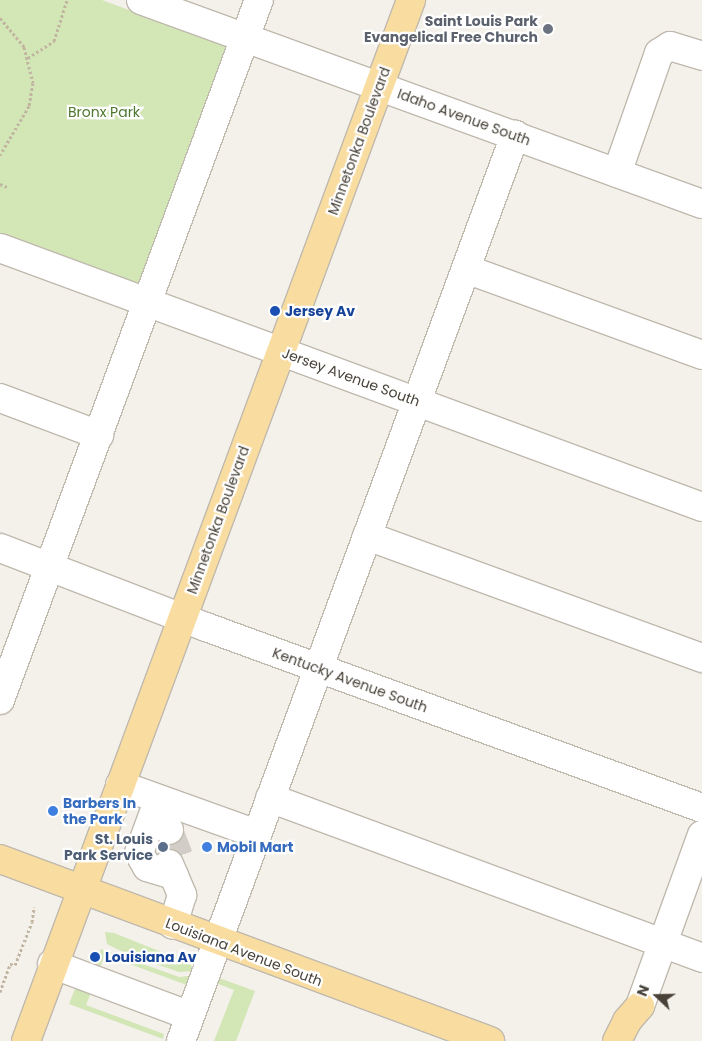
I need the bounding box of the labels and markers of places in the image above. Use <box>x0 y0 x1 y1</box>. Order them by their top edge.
place label: Saint Louis Park Evangelical Free Church <box>364 13 538 46</box>
marker: Saint Louis Park Evangelical Free Church <box>542 23 554 35</box>
place label: Jersey Av <box>285 303 355 319</box>
marker: Jersey Av <box>269 305 281 317</box>
place label: Barbers In the Park <box>63 795 136 828</box>
marker: Barbers In the Park <box>47 805 59 817</box>
place label: St. Louis Park Service <box>64 831 153 864</box>
place label: Mobil Mart <box>217 839 294 855</box>
marker: St. Louis Park Service <box>157 841 169 853</box>
marker: Mobil Mart <box>201 841 213 853</box>
place label: Louisiana Av <box>105 949 197 965</box>
marker: Louisiana Av <box>89 951 101 963</box>

